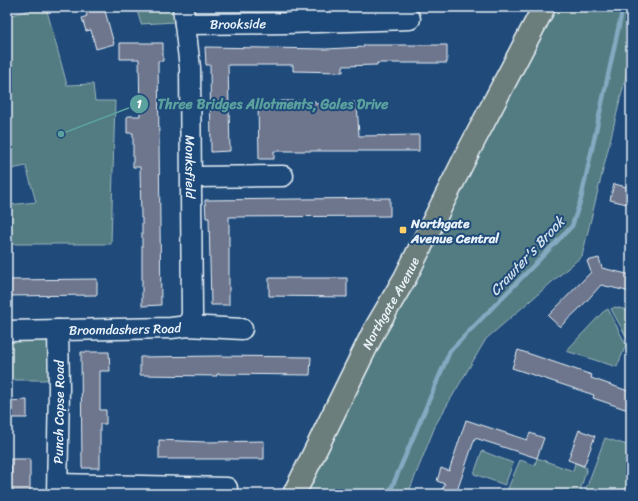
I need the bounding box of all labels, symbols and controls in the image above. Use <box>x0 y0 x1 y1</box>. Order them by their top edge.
street label: Brookside <box>210 12 267 36</box>
callout: Three Bridges Allotments, Gales Drive <box>129 91 397 117</box>
text: Three Bridges Allotments, Gales Drive <box>158 92 389 117</box>
text: 1 <box>136 93 142 115</box>
street label: Monksfield <box>179 135 202 200</box>
water label: Crawter's Brook <box>484 210 572 302</box>
place label: Northgate Avenue Central <box>410 212 500 250</box>
marker: Northgate Avenue Central <box>398 225 408 235</box>
street label: Northgate Avenue <box>356 253 426 354</box>
street label: Broomdashers Road <box>69 316 184 342</box>
street label: Punch Copse Road <box>47 359 71 464</box>

